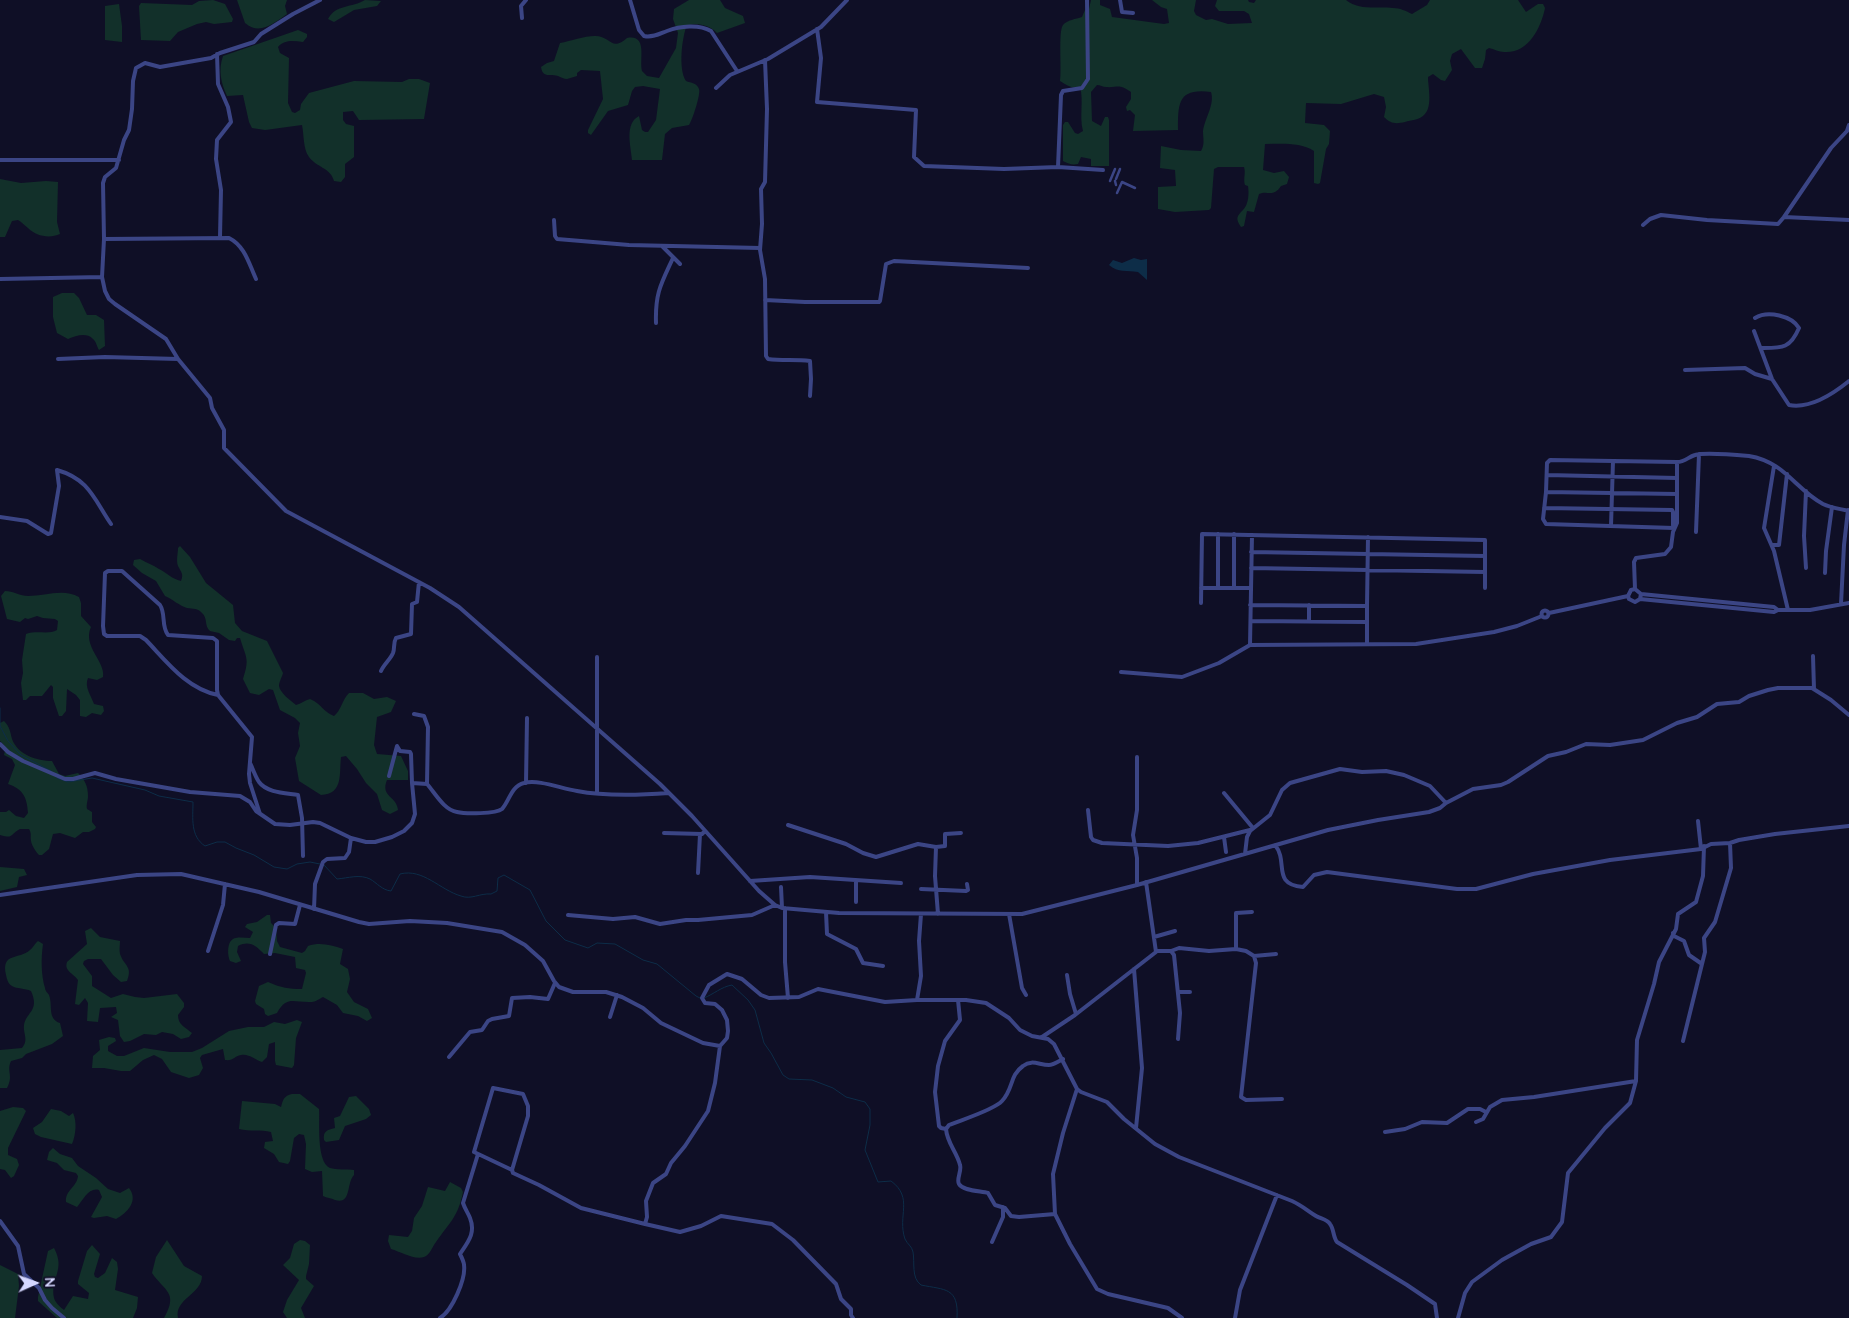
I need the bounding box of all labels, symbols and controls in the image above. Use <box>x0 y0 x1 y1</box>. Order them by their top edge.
north arrow <box>10 1258 60 1308</box>
text: N <box>41 1277 59 1288</box>

